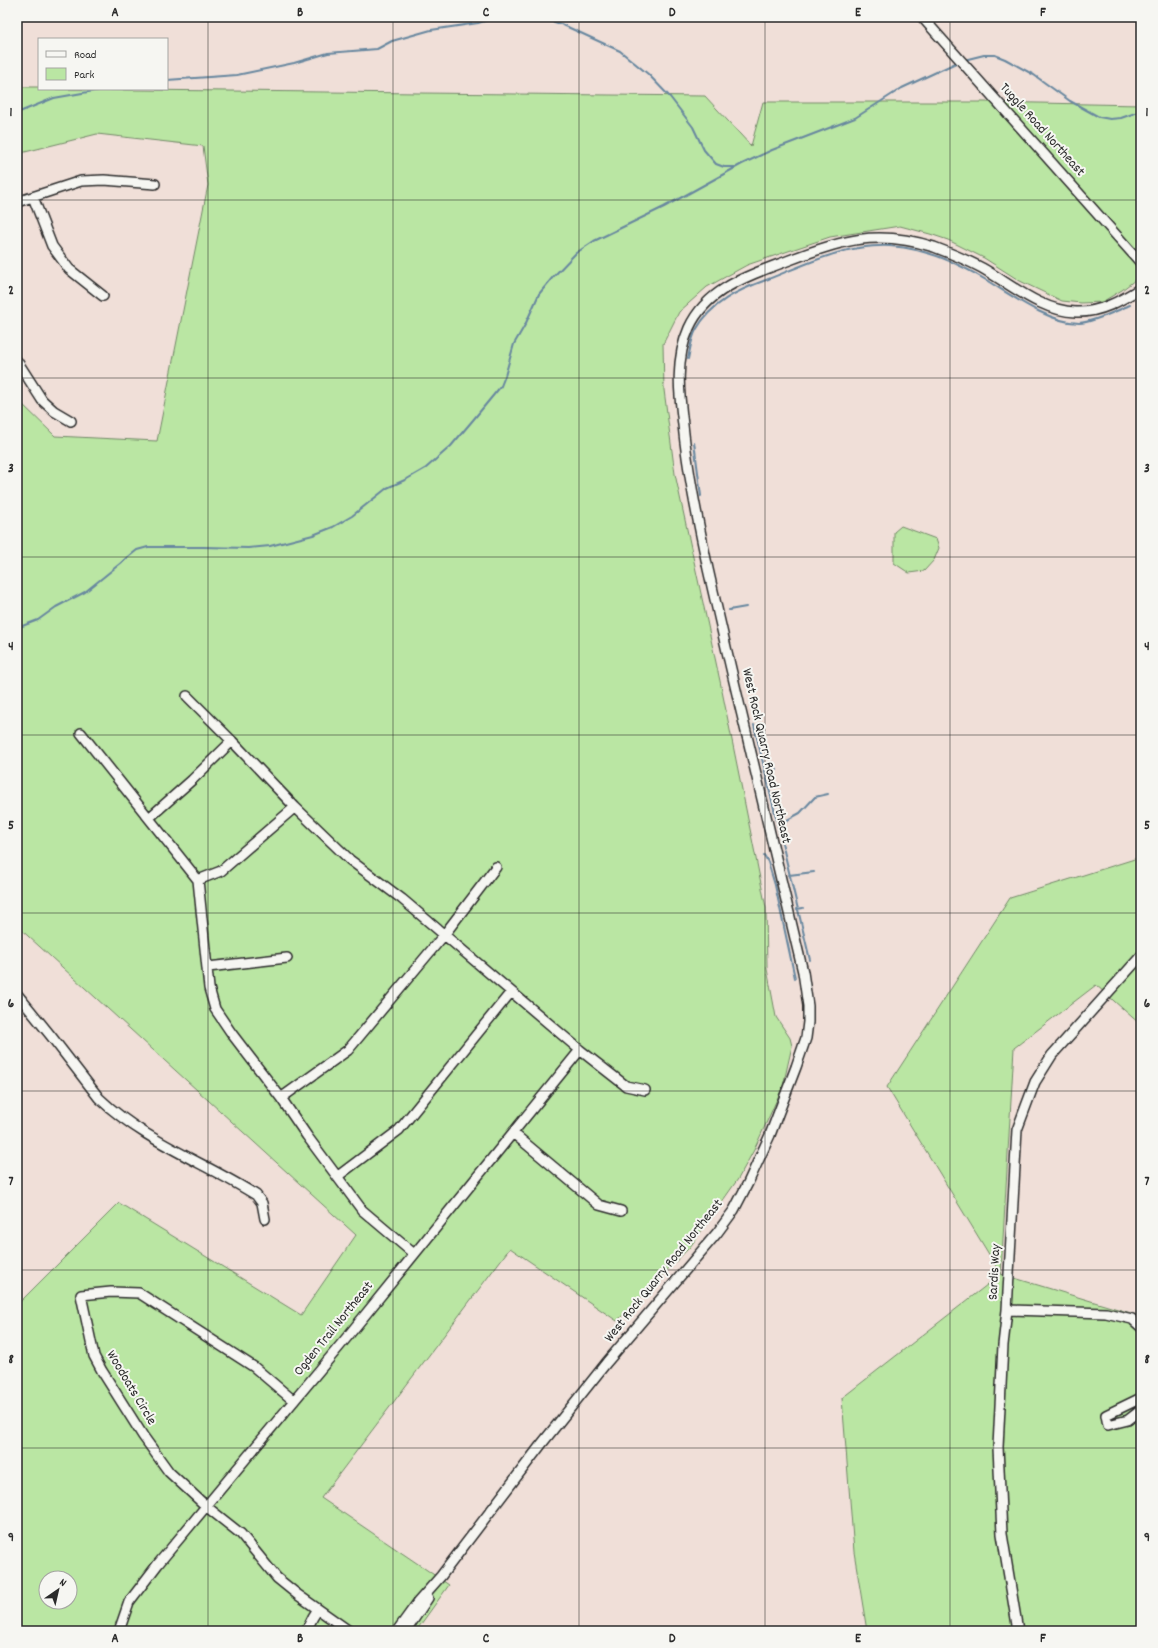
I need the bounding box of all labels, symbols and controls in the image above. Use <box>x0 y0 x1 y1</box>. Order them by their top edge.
text: A <box>111 4 119 23</box>
text: B <box>297 4 303 23</box>
text: C <box>483 4 490 23</box>
text: D <box>669 4 676 23</box>
text: E <box>855 4 862 23</box>
text: F <box>1040 4 1046 23</box>
legend <box>38 38 168 90</box>
text: Road <box>74 47 96 64</box>
text: Park <box>74 67 95 84</box>
street label: Tuggle Road Northeast <box>995 79 1089 181</box>
text: 1 <box>10 104 13 123</box>
text: 1 <box>1146 104 1149 123</box>
text: 2 <box>8 282 14 301</box>
text: 2 <box>1144 282 1150 301</box>
text: 3 <box>8 460 14 479</box>
text: 3 <box>1144 460 1150 479</box>
text: 4 <box>8 638 14 657</box>
text: 4 <box>1144 638 1150 657</box>
street label: West Rock Quarry Road Northeast <box>736 666 796 846</box>
text: 5 <box>8 817 14 836</box>
text: 5 <box>1144 817 1150 836</box>
text: 6 <box>8 995 15 1014</box>
text: 6 <box>1144 995 1151 1014</box>
text: 7 <box>9 1173 14 1192</box>
text: 7 <box>1145 1173 1150 1192</box>
street label: West Rock Quarry Road Northeast <box>600 1195 728 1347</box>
street label: Sardis Way <box>984 1243 1006 1301</box>
street label: Ogden Trail Northeast <box>289 1277 379 1381</box>
street label: Woodoats Circle <box>101 1347 161 1429</box>
text: 8 <box>8 1351 14 1370</box>
text: 8 <box>1144 1351 1150 1370</box>
text: 9 <box>8 1529 14 1548</box>
text: 9 <box>1144 1529 1150 1548</box>
north arrow <box>38 1570 78 1610</box>
text: N <box>56 1575 70 1592</box>
text: A <box>111 1630 119 1648</box>
text: B <box>297 1630 303 1648</box>
text: C <box>483 1630 490 1648</box>
text: D <box>669 1630 676 1648</box>
text: E <box>855 1630 862 1648</box>
text: F <box>1040 1630 1046 1648</box>

